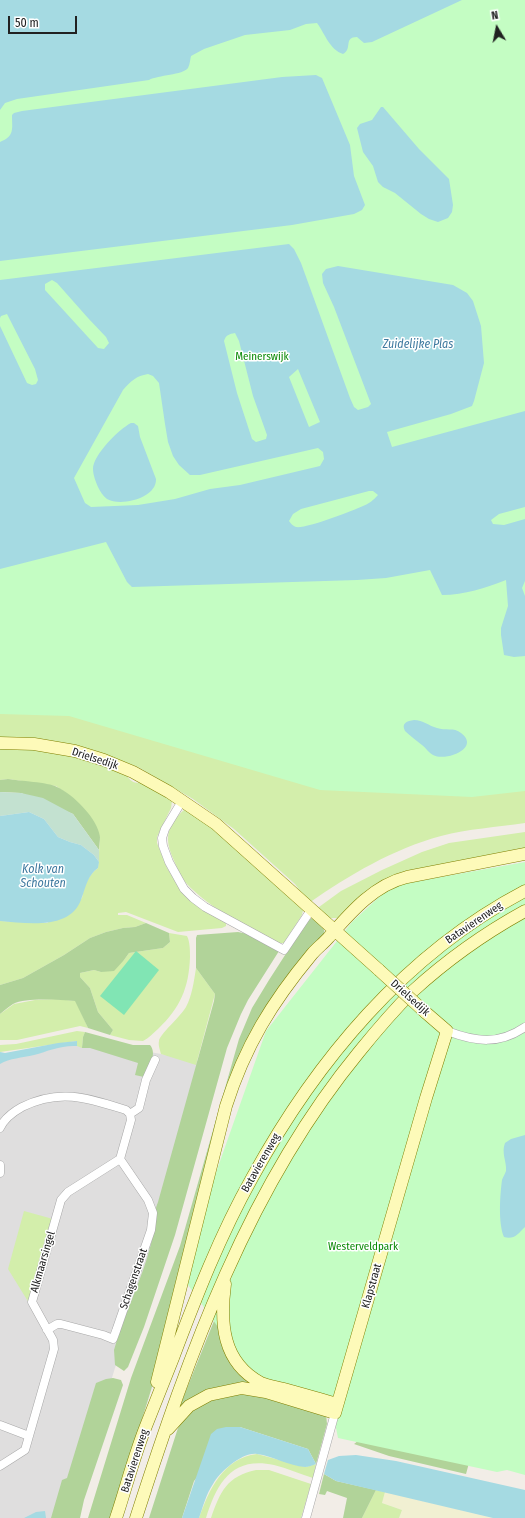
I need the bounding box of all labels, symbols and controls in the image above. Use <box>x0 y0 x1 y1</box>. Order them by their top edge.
scale bar <box>10 8 79 34</box>
north arrow <box>477 8 517 48</box>
text: N <box>490 9 499 23</box>
text: 50 m <box>15 16 39 30</box>
water label: Zuidelijke Plas <box>383 338 453 352</box>
park label: Meinerswijk <box>235 350 289 364</box>
street label: Drielsedijk <box>70 745 120 773</box>
water label: Kolk van Schouten <box>20 863 66 891</box>
street label: Batavierenweg <box>443 899 505 947</box>
street label: Drielsedijk <box>388 977 432 1019</box>
street label: Batavierenweg <box>239 1131 283 1195</box>
street label: Alkmaarsingel <box>28 1230 58 1294</box>
park label: Westerveldpark <box>328 1240 398 1254</box>
street label: Schagenstraat <box>117 1247 151 1311</box>
street label: Klapstraat <box>359 1262 385 1310</box>
street label: Batavierenweg <box>119 1428 151 1494</box>

